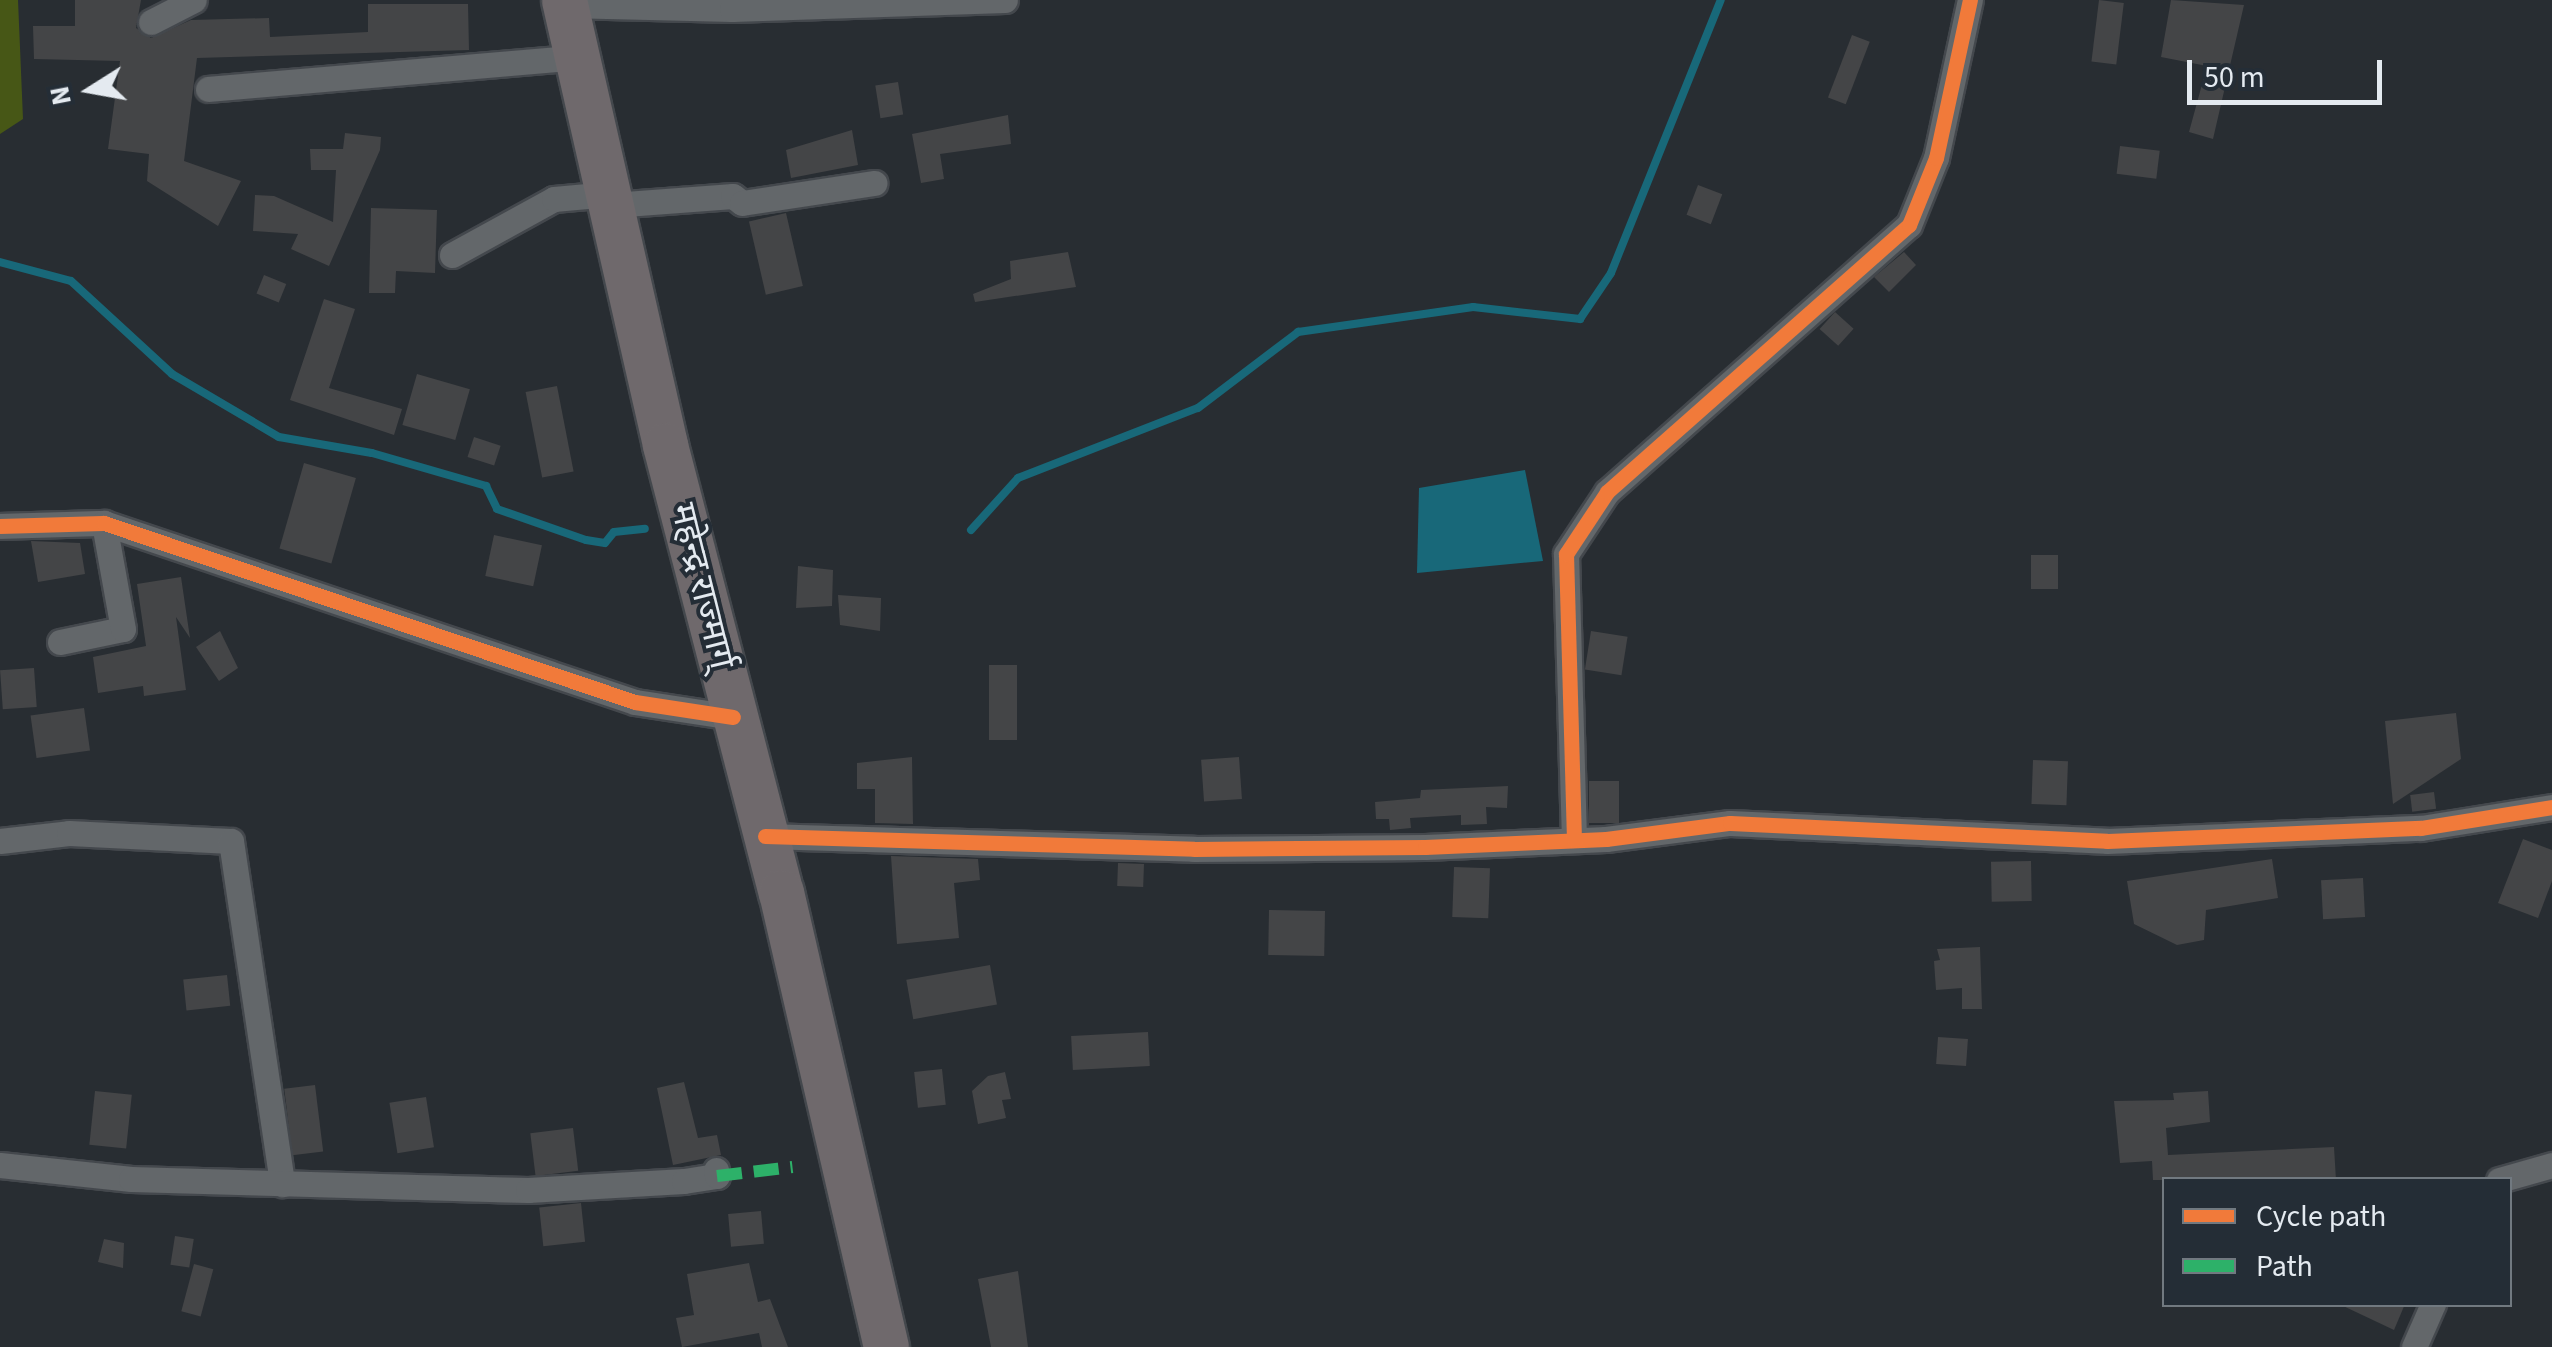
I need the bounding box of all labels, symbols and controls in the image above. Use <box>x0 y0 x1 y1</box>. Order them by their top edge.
north arrow <box>40 40 140 140</box>
scale bar <box>2192 40 2387 102</box>
text: 50 m <box>2204 56 2265 99</box>
text: N <box>39 83 82 109</box>
street label: महेन्द्र राज्मार्ग् <box>661 499 743 673</box>
legend <box>2162 1177 2512 1307</box>
text: Cycle path <box>2256 1195 2386 1238</box>
text: Path <box>2256 1245 2313 1288</box>

